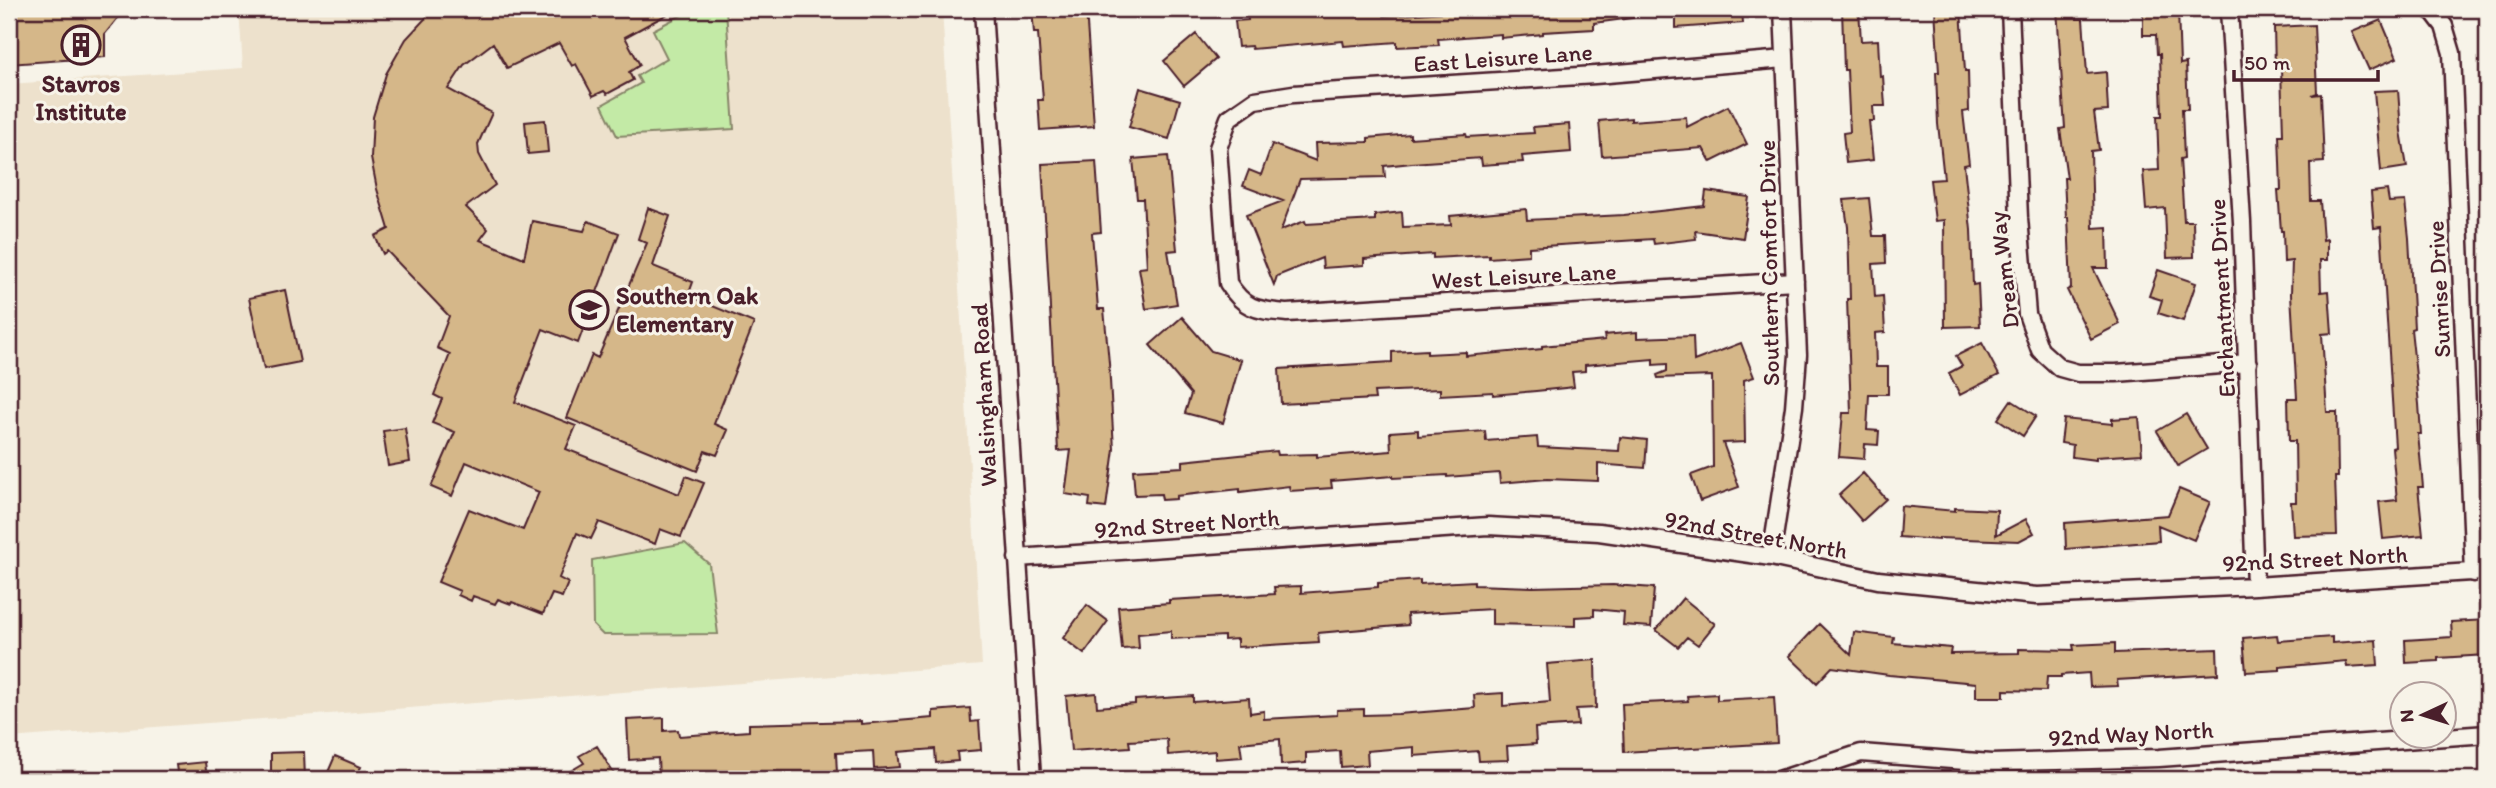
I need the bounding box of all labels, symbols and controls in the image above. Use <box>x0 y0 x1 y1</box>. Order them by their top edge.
building icon: Stavros Institute <box>60 24 102 66</box>
street label: East Leisure Lane <box>1412 37 1594 78</box>
scale bar <box>2234 38 2377 82</box>
text: 50 m <box>2244 50 2291 75</box>
place label: Stavros Institute <box>35 69 127 126</box>
street label: Southern Comfort Drive <box>1752 140 1785 387</box>
street label: Enchantment Drive <box>2202 198 2241 398</box>
street label: Dream Way <box>1982 209 2025 330</box>
street label: Sunrise Drive <box>2420 220 2457 358</box>
street label: West Leisure Lane <box>1431 256 1617 295</box>
place label: Southern Oak Elementary <box>616 281 759 339</box>
school or university icon: Southern Oak Elementary <box>568 289 610 331</box>
street label: Walsingham Road <box>964 303 1003 488</box>
street label: 92nd Street North <box>1093 503 1280 544</box>
street label: 92nd Street North <box>1662 504 1850 565</box>
street label: 92nd Street North <box>2222 539 2408 578</box>
north arrow <box>2388 680 2458 750</box>
text: N <box>2395 709 2418 723</box>
street label: 92nd Way North <box>2048 715 2215 752</box>

